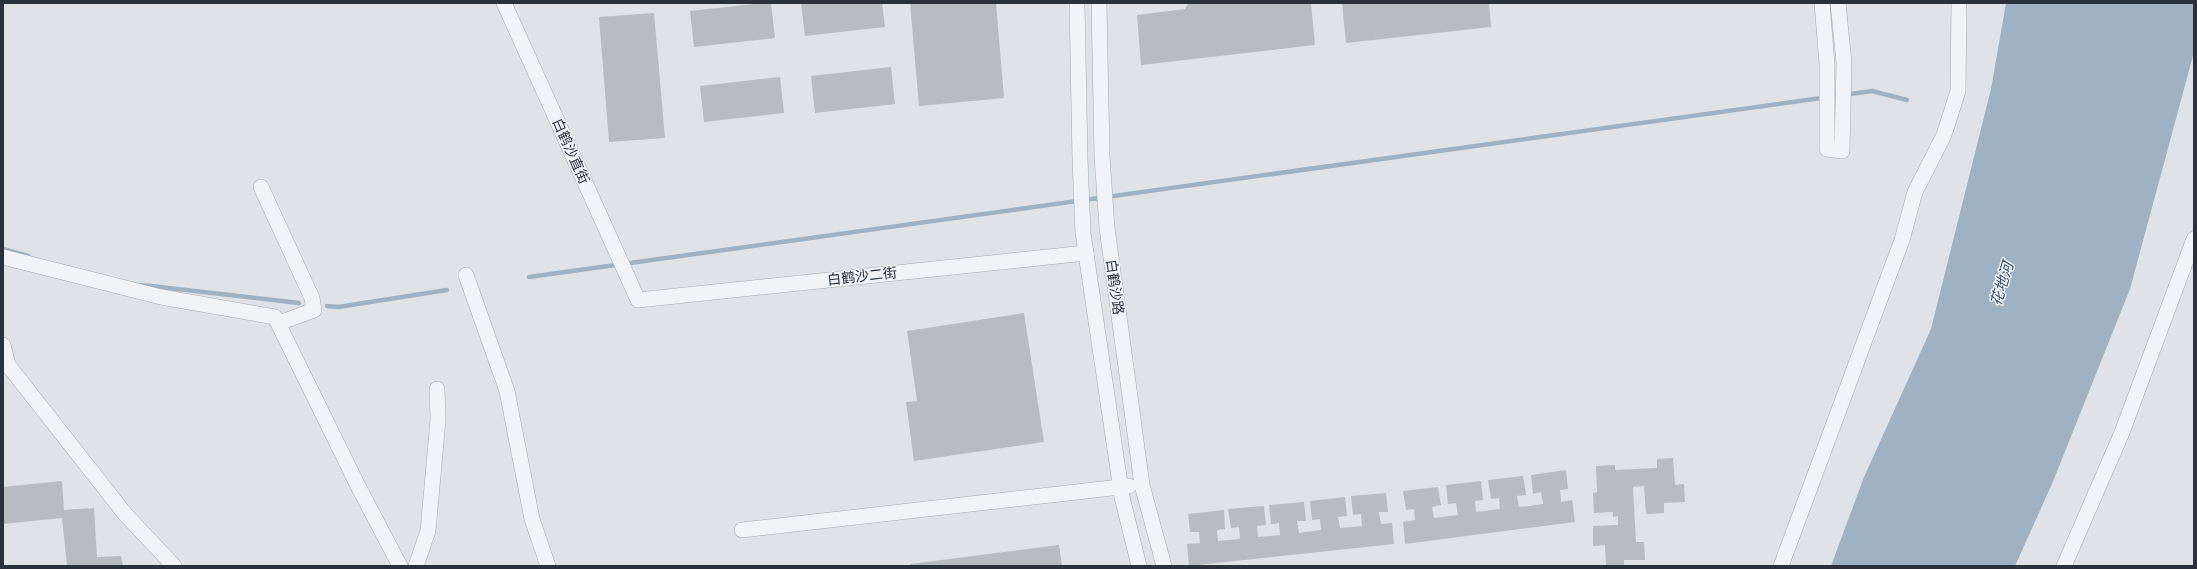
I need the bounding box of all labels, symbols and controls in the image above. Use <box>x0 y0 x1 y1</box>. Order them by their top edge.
street label: 白鹤沙直街 <box>549 116 593 187</box>
water label: 花地河 <box>1987 257 2018 308</box>
street label: 白鹤沙路 <box>1102 258 1127 316</box>
street label: 白鹤沙二街 <box>826 264 898 289</box>

